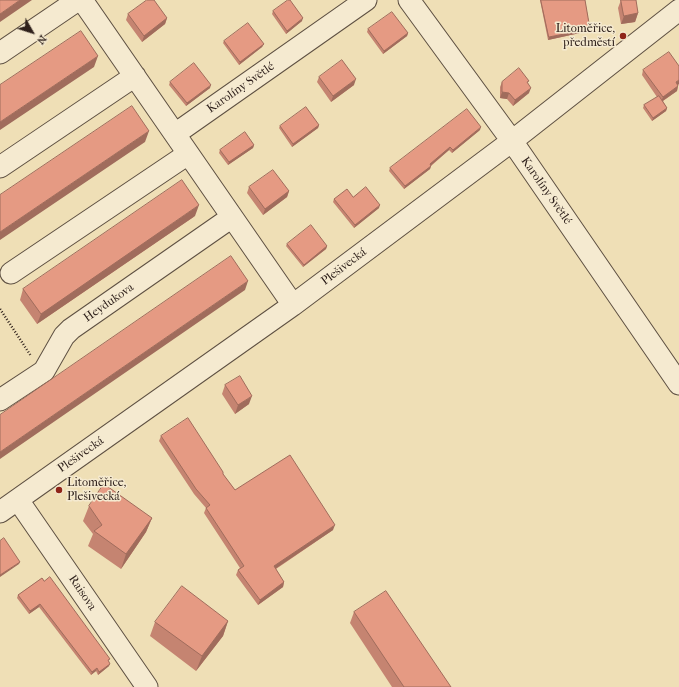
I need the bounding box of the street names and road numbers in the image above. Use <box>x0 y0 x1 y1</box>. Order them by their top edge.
street label: Karolíny Světlé <box>205 59 277 117</box>
street label: Karolíny Světlé <box>517 155 575 227</box>
street label: Plešivecká <box>319 245 369 289</box>
street label: Heydukova <box>81 281 137 325</box>
street label: Plešivecká <box>55 434 107 476</box>
street label: Raisova <box>65 573 99 613</box>

